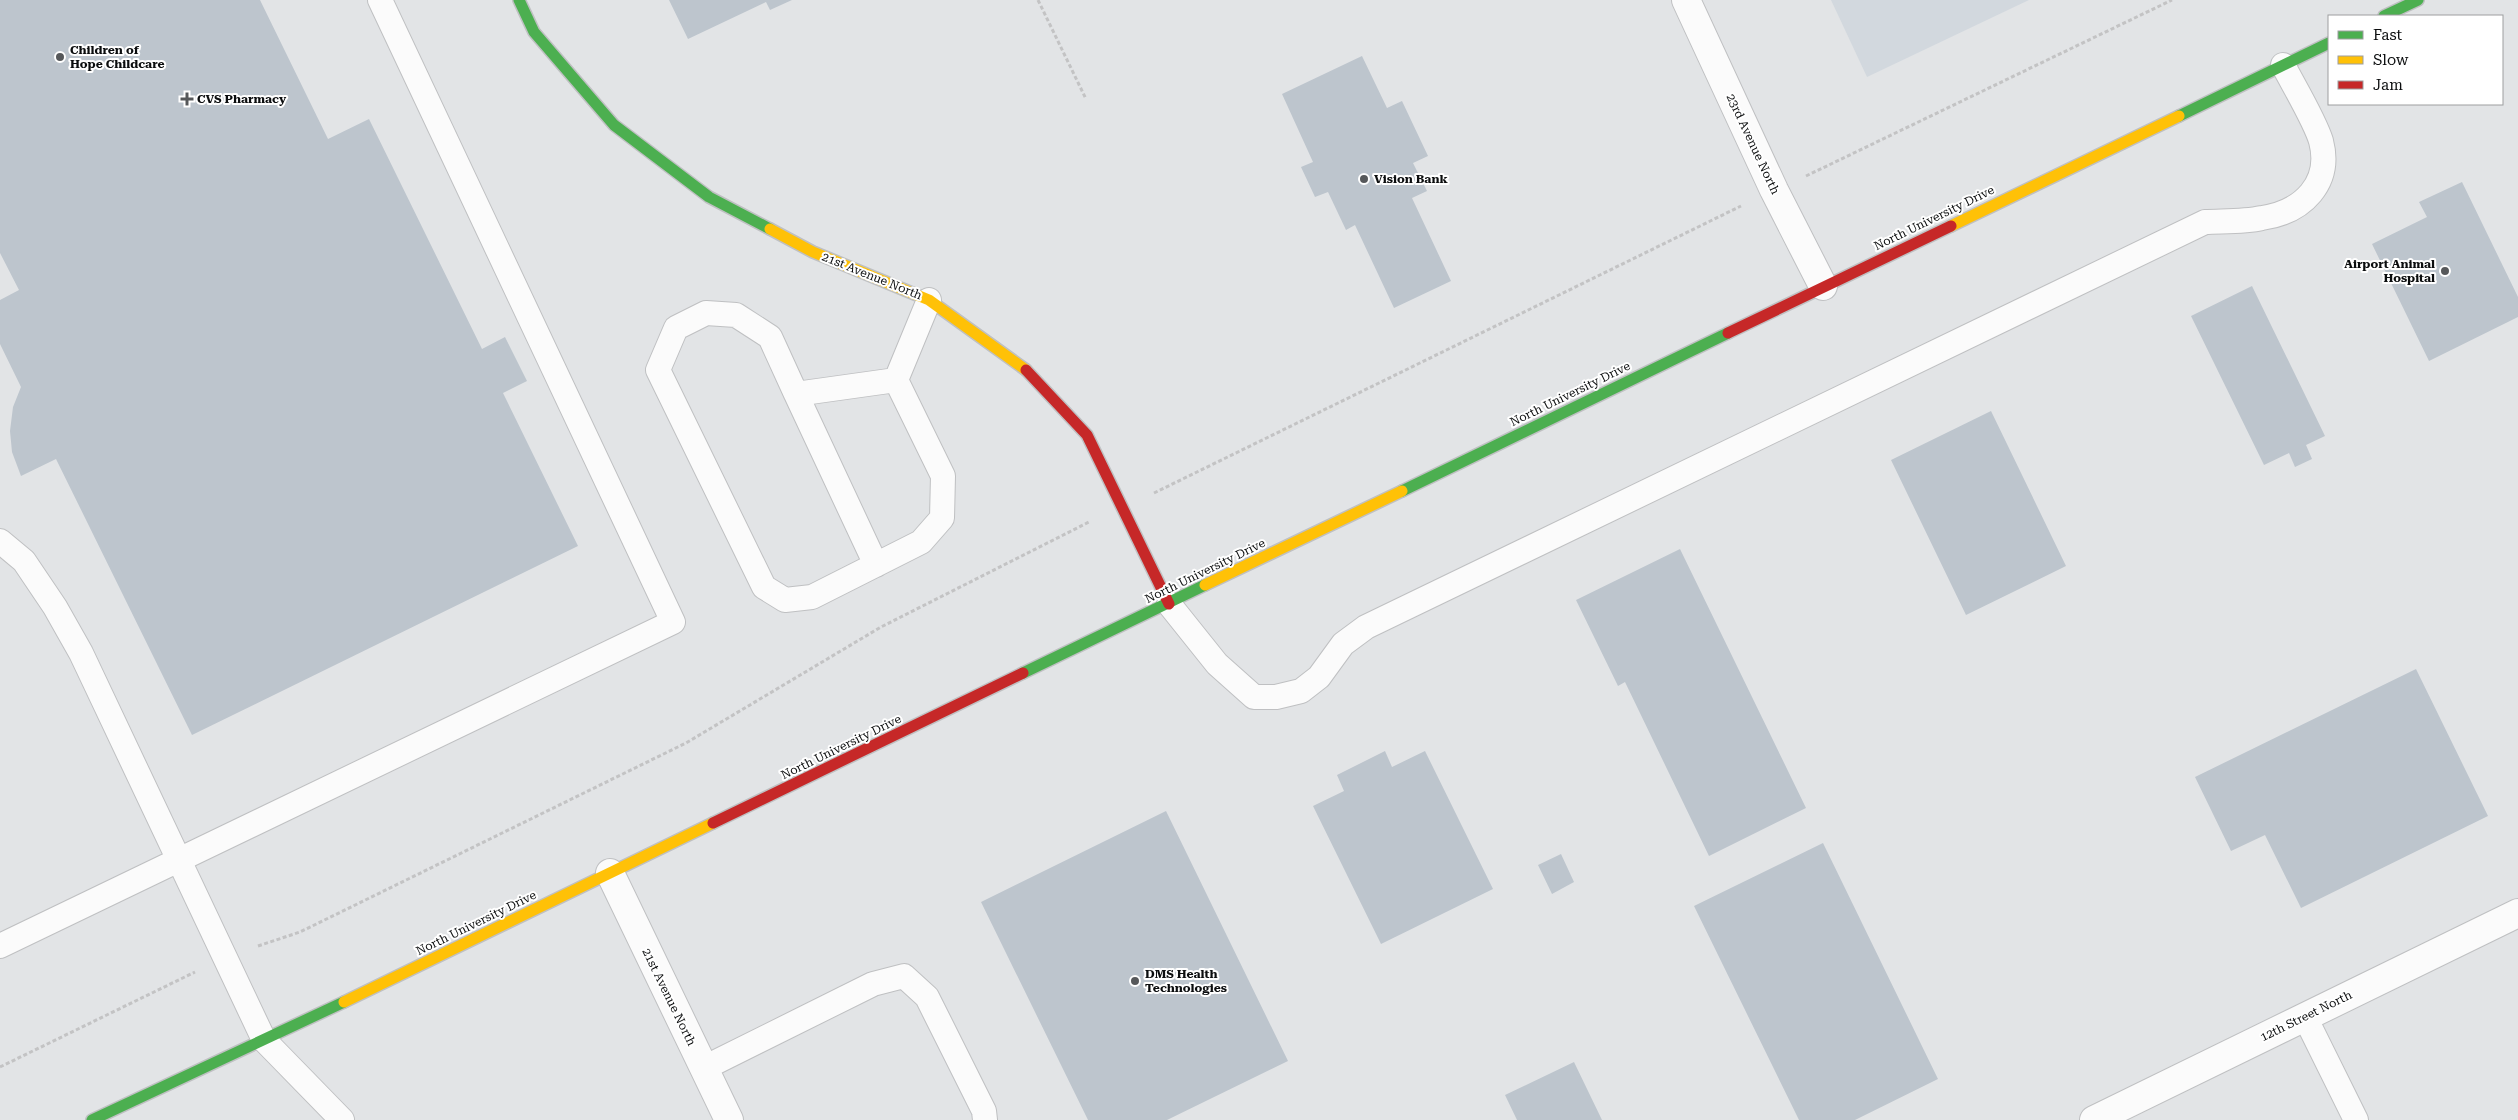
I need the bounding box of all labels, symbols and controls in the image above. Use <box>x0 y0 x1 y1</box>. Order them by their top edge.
legend <box>2328 15 2503 105</box>
text: Fast <box>2373 26 2403 44</box>
place label: Children of Hope Childcare <box>70 43 165 71</box>
marker: Children of Hope Childcare <box>54 51 66 63</box>
text: Slow <box>2373 51 2409 69</box>
text: Jam <box>2373 76 2403 94</box>
place label: CVS Pharmacy <box>197 92 287 106</box>
street label: 23rd Avenue North <box>1724 92 1783 197</box>
marker: CVS Pharmacy <box>181 93 193 105</box>
place label: Vision Bank <box>1374 172 1448 186</box>
marker: Vision Bank <box>1358 173 1370 185</box>
street label: North University Drive <box>1872 183 1997 253</box>
street label: 21st Avenue North <box>820 249 924 303</box>
place label: Airport Animal Hospital <box>2344 257 2435 285</box>
marker: Airport Animal Hospital <box>2439 265 2451 277</box>
street label: North University Drive <box>1508 359 1633 429</box>
street label: North University Drive <box>1143 536 1268 606</box>
street label: North University Drive <box>779 712 904 782</box>
street label: North University Drive <box>414 888 539 958</box>
street label: 21st Avenue North <box>639 946 699 1048</box>
place label: DMS Health Technologies <box>1145 967 1227 995</box>
marker: DMS Health Technologies <box>1129 975 1141 987</box>
street label: 12th Street North <box>2258 988 2354 1044</box>

